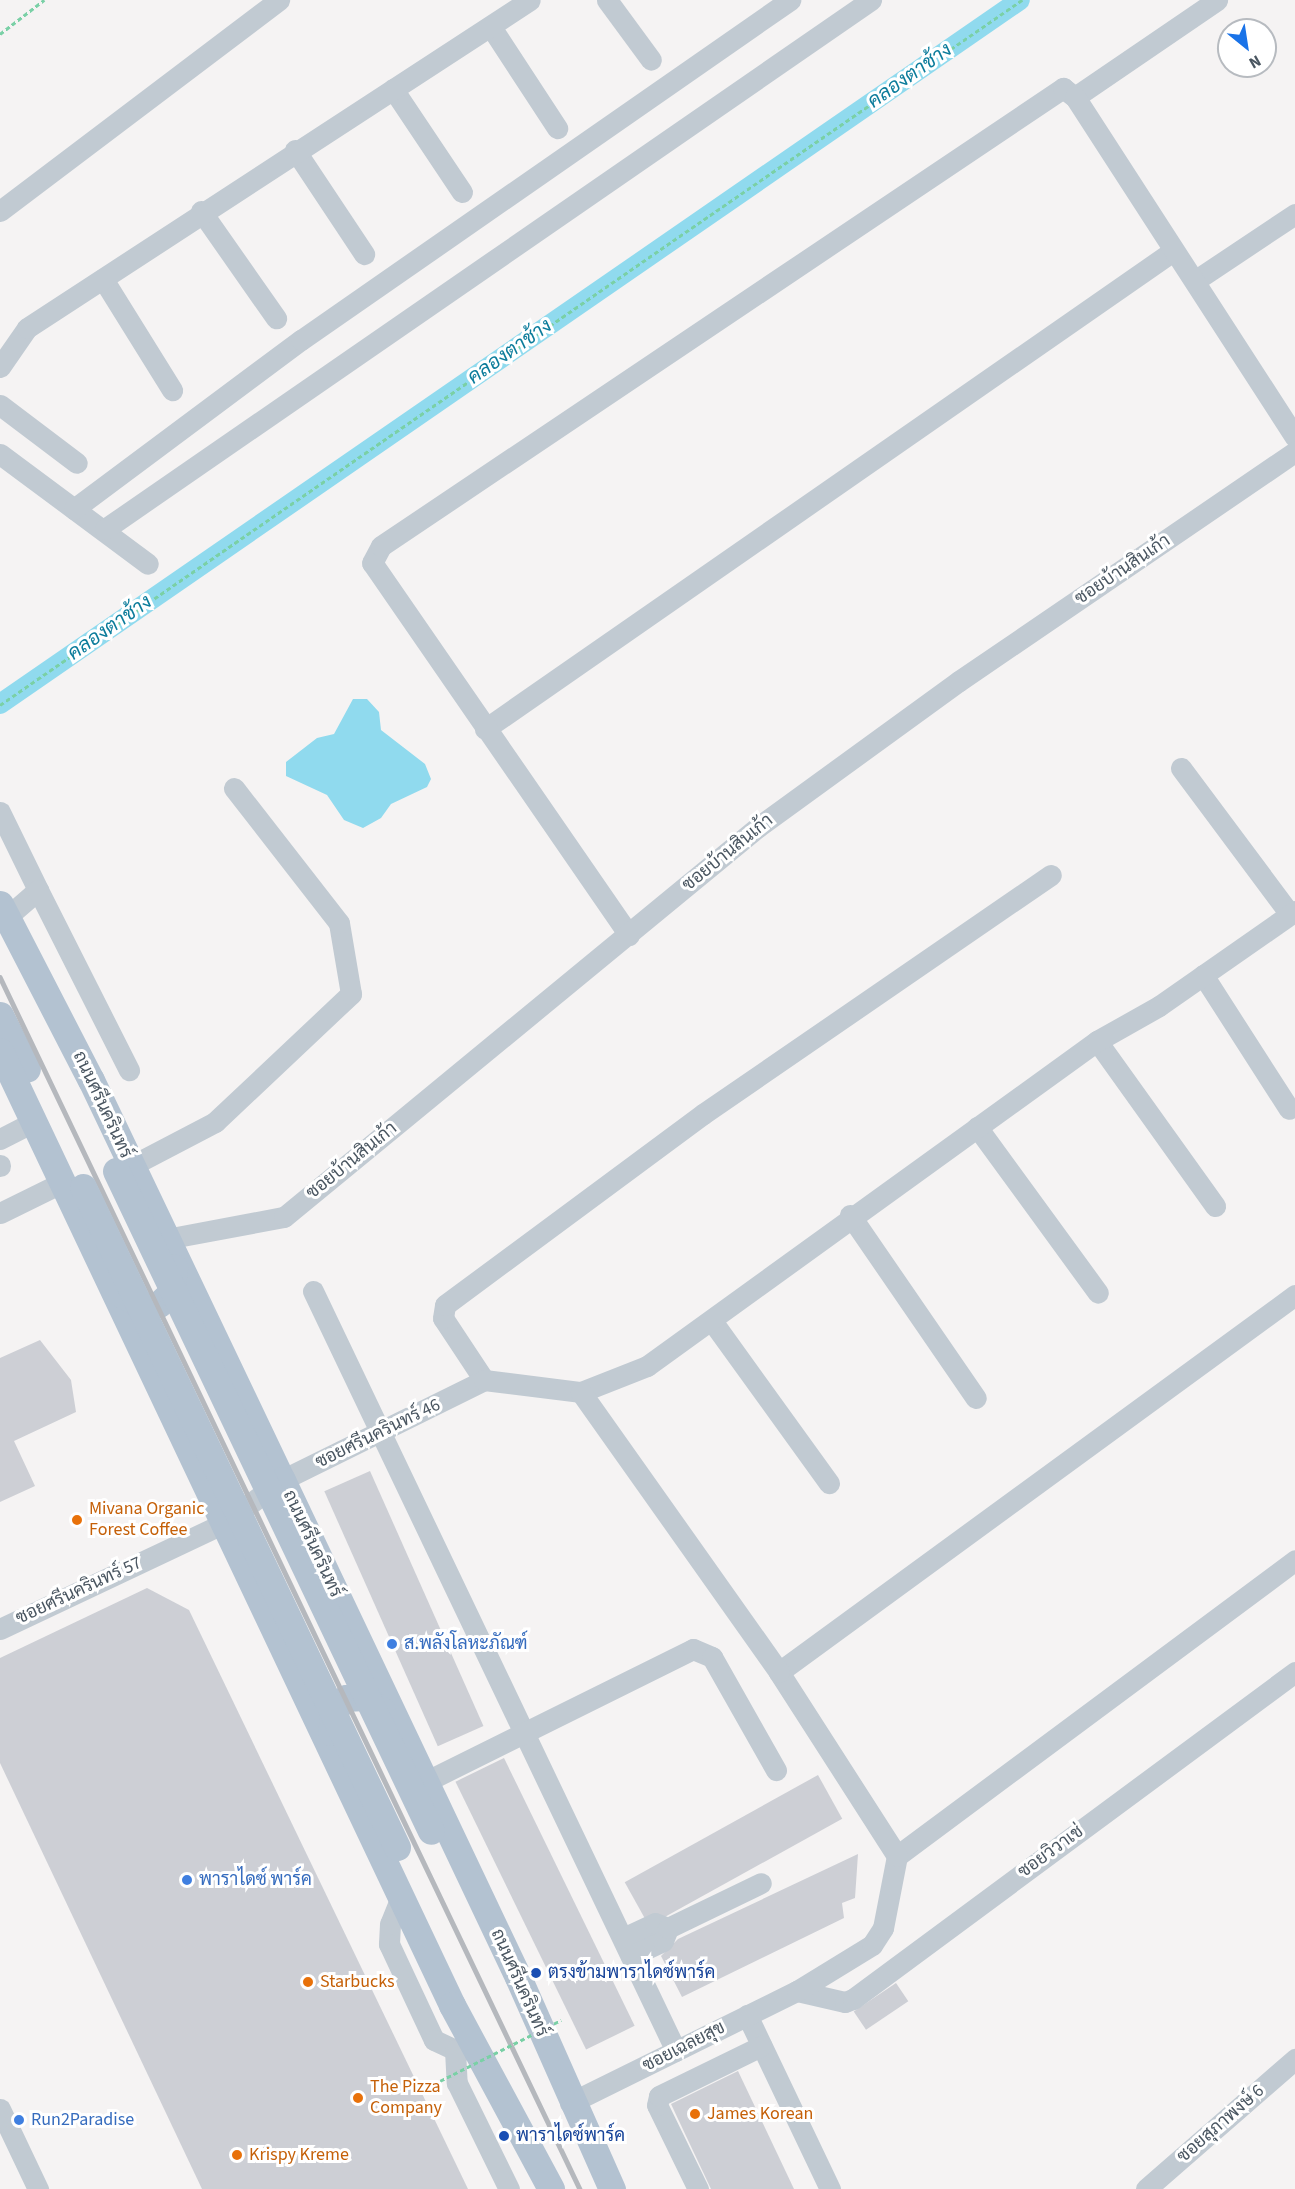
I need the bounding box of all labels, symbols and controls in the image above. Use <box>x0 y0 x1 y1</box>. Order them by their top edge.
north arrow <box>1217 18 1277 78</box>
water label: คลองตาช้าง <box>863 38 957 114</box>
text: N <box>1245 50 1265 74</box>
water label: คลองตาช้าง <box>463 314 557 390</box>
street label: ซอยบ้านสินเก้า <box>1071 530 1175 610</box>
water label: คลองตาช้าง <box>63 590 157 666</box>
street label: ซอยบ้านสินเก้า <box>678 810 778 896</box>
street label: ถนนศรีนครินทร์ <box>68 1048 136 1162</box>
street label: ซอยบ้านสินเก้า <box>302 1118 402 1204</box>
street label: ซอยศรีนครินทร์ 46 <box>312 1394 444 1474</box>
street label: ถนนศรีนครินทร์ <box>278 1487 346 1601</box>
place label: Mivana Organic Forest Coffee <box>89 1499 205 1541</box>
marker: Mivana Organic Forest Coffee <box>70 1513 84 1527</box>
street label: ซอยศรีนครินทร์ 57 <box>13 1552 145 1630</box>
place label: ส.พลังโลหะภัณฑ์ <box>404 1633 528 1655</box>
marker: ส.พลังโลหะภัณฑ์ <box>385 1637 399 1651</box>
street label: ซอยวิวาเช่ <box>1014 1821 1088 1883</box>
place label: พาราไดซ์ พาร์ค <box>199 1869 312 1891</box>
marker: พาราไดซ์ พาร์ค <box>180 1873 194 1887</box>
street label: ถนนศรีนครินทร์ <box>486 1926 552 2040</box>
place label: ตรงข้ามพาราไดซ์พาร์ค <box>548 1962 715 1984</box>
marker: ตรงข้ามพาราไดซ์พาร์ค <box>529 1966 543 1980</box>
place label: Starbucks <box>320 1971 395 1993</box>
marker: Starbucks <box>301 1975 315 1989</box>
street label: ซอยเฉลยสุข <box>639 2017 729 2077</box>
place label: The Pizza Company <box>370 2077 442 2120</box>
street label: ซอยสุภาพงษ์ 6 <box>1173 2080 1269 2168</box>
marker: The Pizza Company <box>351 2091 365 2105</box>
place label: James Korean <box>707 2103 813 2125</box>
marker: James Korean <box>688 2107 702 2121</box>
place label: Run2Paradise <box>31 2109 134 2131</box>
marker: Run2Paradise <box>12 2113 26 2127</box>
place label: พาราไดซ์พาร์ค <box>516 2125 625 2147</box>
marker: พาราไดซ์พาร์ค <box>497 2129 511 2143</box>
place label: Krispy Kreme <box>249 2144 349 2166</box>
marker: Krispy Kreme <box>230 2148 244 2162</box>

